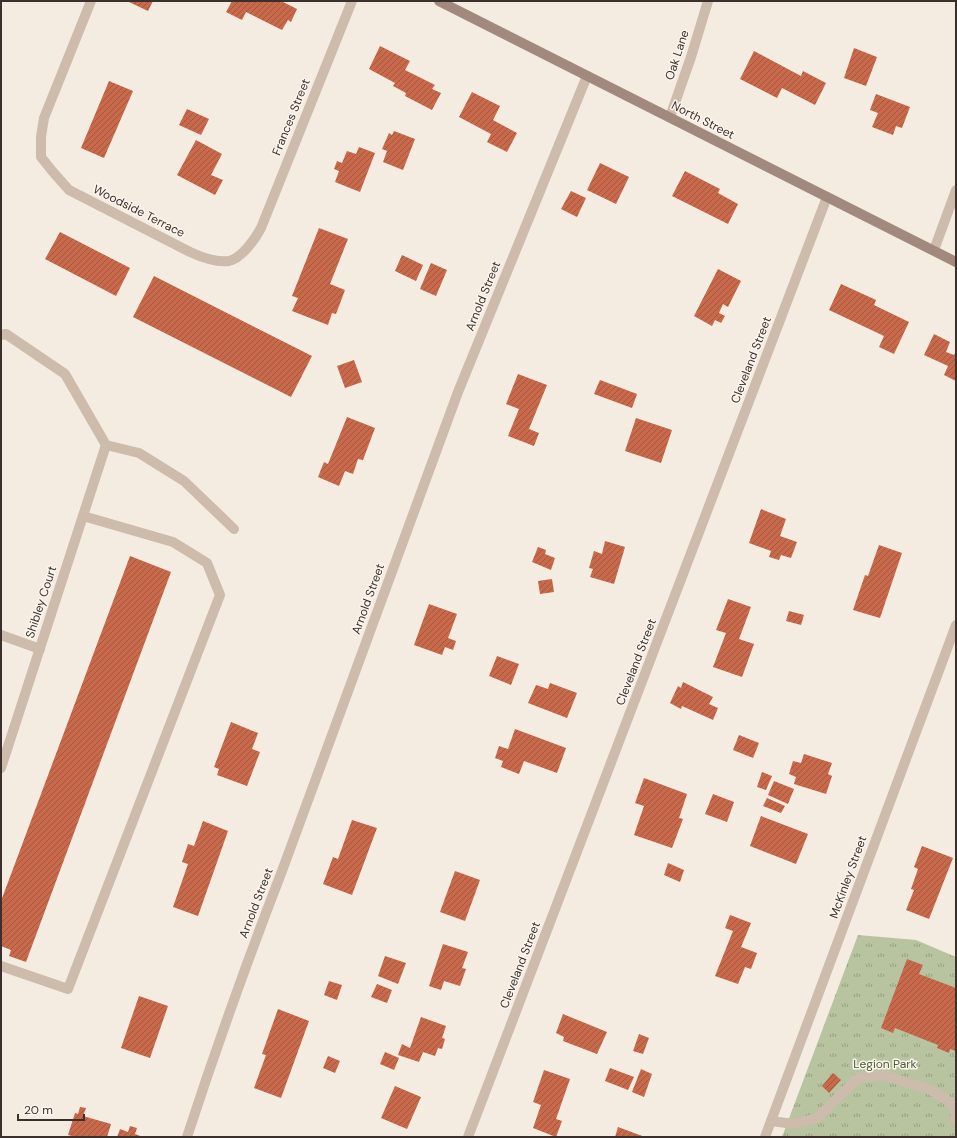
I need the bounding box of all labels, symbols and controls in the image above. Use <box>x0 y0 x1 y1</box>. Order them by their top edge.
street label: Oak Lane <box>661 28 693 82</box>
street label: Frances Street <box>268 76 314 158</box>
street label: North Street <box>669 97 737 143</box>
street label: Woodside Terrace <box>90 181 188 241</box>
street label: Arnold Street <box>462 259 504 333</box>
street label: Cleveland Street <box>727 314 775 406</box>
street label: Arnold Street <box>348 561 388 636</box>
street label: Shibley Court <box>22 564 60 640</box>
street label: Cleveland Street <box>612 616 660 708</box>
street label: McKinley Street <box>826 833 870 921</box>
street label: Arnold Street <box>235 865 277 940</box>
street label: Cleveland Street <box>496 919 544 1011</box>
park label: Legion Park <box>853 1056 917 1072</box>
scale bar <box>18 1096 84 1122</box>
text: 20 m <box>24 1102 53 1118</box>

